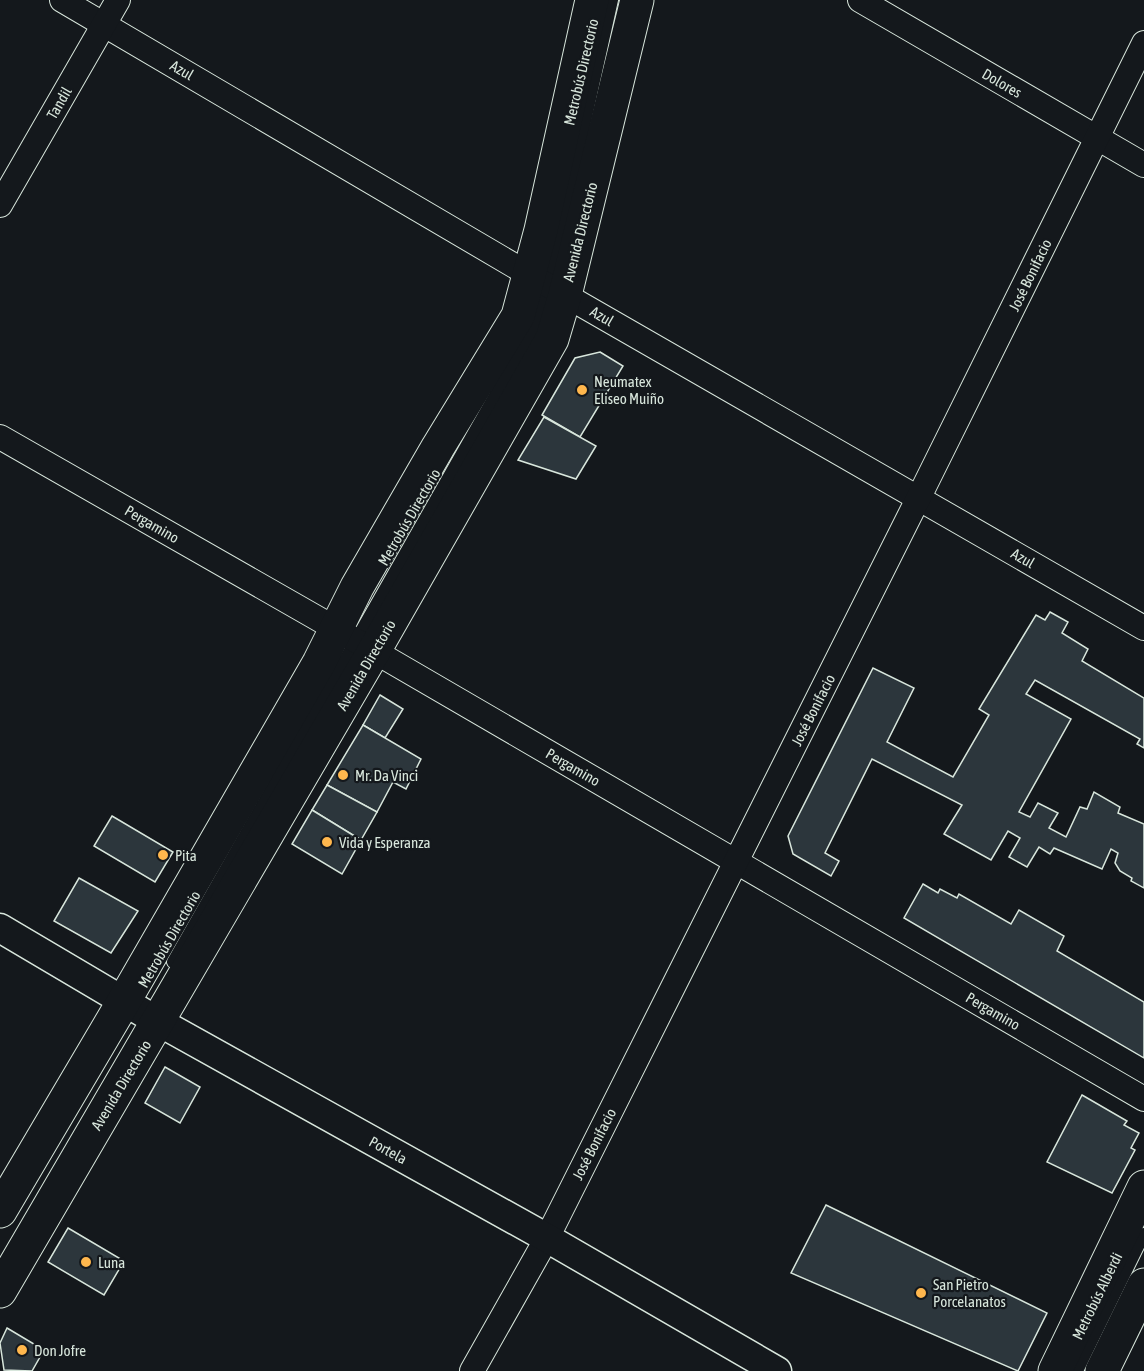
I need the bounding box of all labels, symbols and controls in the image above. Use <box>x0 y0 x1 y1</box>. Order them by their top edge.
street label: Metrobús Directorio <box>560 17 602 127</box>
street label: Azul <box>167 57 197 83</box>
street label: Dolores <box>979 65 1025 101</box>
street label: Tandil <box>43 84 75 122</box>
street label: Avenida Directorio <box>559 181 601 283</box>
street label: José Bonifacio <box>1005 236 1055 314</box>
street label: Azul <box>587 303 617 329</box>
place label: Neumatex Eliseo Muiño <box>594 373 664 407</box>
marker: Neumatex Eliseo Muiño <box>575 383 589 397</box>
street label: Metrobús Directorio <box>374 466 444 568</box>
street label: Pergamino <box>122 502 182 546</box>
street label: Azul <box>1008 545 1038 571</box>
street label: Avenida Directorio <box>333 617 399 713</box>
street label: José Bonifacio <box>788 671 838 749</box>
street label: Pergamino <box>543 745 603 789</box>
place label: Mr. Da Vinci <box>355 767 418 784</box>
marker: Mr. Da Vinci <box>336 768 350 782</box>
place label: Vida y Esperanza <box>339 834 431 851</box>
marker: Vida y Esperanza <box>320 835 334 849</box>
place label: Pita <box>175 847 197 864</box>
marker: Pita <box>156 848 170 862</box>
street label: Metrobús Directorio <box>134 888 204 990</box>
street label: Pergamino <box>963 989 1023 1033</box>
street label: Avenida Directorio <box>88 1037 154 1133</box>
street label: José Bonifacio <box>569 1105 619 1183</box>
street label: Portela <box>366 1133 410 1167</box>
street label: Metrobús Alberdi <box>1069 1250 1125 1342</box>
place label: Luna <box>98 1254 125 1271</box>
marker: Luna <box>79 1255 93 1269</box>
place label: San Pietro Porcelanatos <box>933 1276 1006 1310</box>
marker: San Pietro Porcelanatos <box>914 1286 928 1300</box>
place label: Don Jofre <box>34 1342 86 1359</box>
marker: Don Jofre <box>15 1343 29 1357</box>

